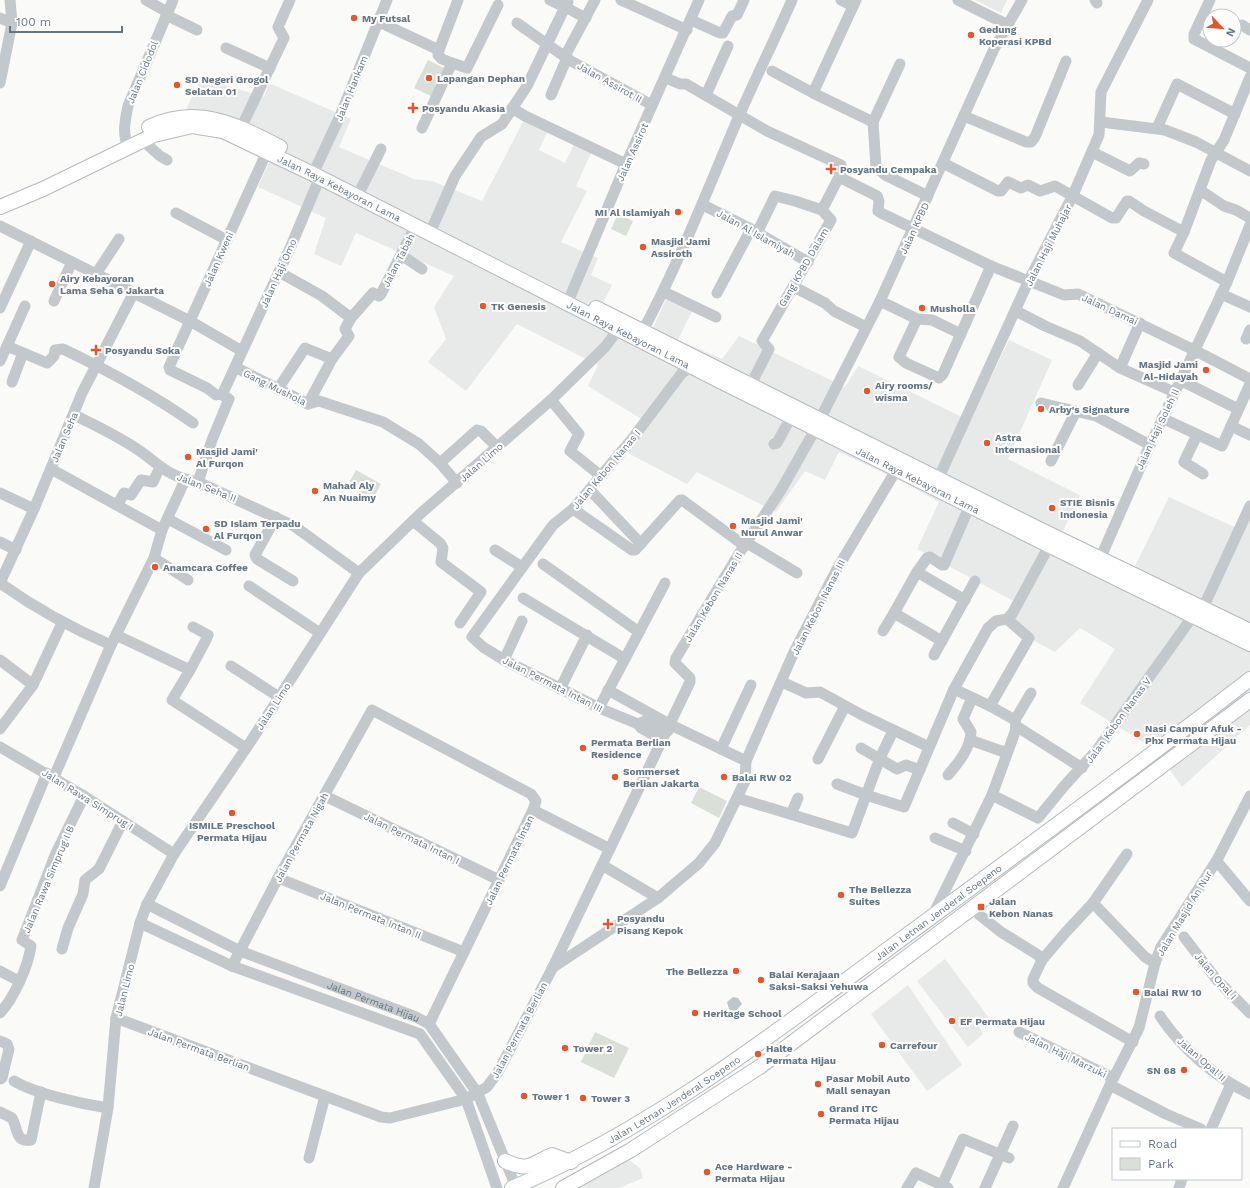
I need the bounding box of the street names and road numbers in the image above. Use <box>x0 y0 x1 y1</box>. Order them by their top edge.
street label: Jalan Cidodol <box>125 39 160 105</box>
street label: Jalan Hankam <box>333 54 370 122</box>
street label: Jalan Assirot II <box>576 60 644 105</box>
street label: Jalan Assirot <box>615 121 651 183</box>
street label: Jalan Raya Kebayoran Lama <box>276 153 403 224</box>
street label: Jalan KPBD <box>898 201 931 256</box>
street label: Jalan Haji Muhajar <box>1023 203 1074 288</box>
street label: Jalan Al Islamiyah <box>715 207 797 260</box>
street label: Gang KPBD Dalam <box>776 226 830 308</box>
street label: Jalan Kweni <box>202 230 235 288</box>
street label: Jalan Tabah <box>380 232 417 289</box>
street label: Jalan Haji Omo <box>258 237 299 309</box>
street label: Jalan Damai <box>1080 292 1139 327</box>
street label: Jalan Raya Kebayoran Lama <box>565 299 692 371</box>
street label: Gang Mushola <box>242 367 308 408</box>
street label: Jalan Haji Soleh II <box>1134 387 1181 471</box>
street label: Jalan Seha <box>49 410 80 464</box>
street label: Jalan Kebon Nanas I <box>570 428 643 511</box>
street label: Jalan Limo <box>457 441 505 484</box>
street label: Jalan Raya Kebayoran Lama <box>854 445 981 516</box>
street label: Jalan Seha II <box>176 471 238 504</box>
street label: Jalan Kebon Nanas II <box>682 550 745 644</box>
street label: Jalan Kebon Nanas III <box>790 558 847 657</box>
street label: Jalan Permata Intan III <box>501 654 605 714</box>
street label: Jalan Kebon Nanas V <box>1084 675 1153 765</box>
street label: Jalan Limo <box>254 681 293 732</box>
street label: Jalan Rawa Simprug I <box>40 767 135 832</box>
street label: Jalan Permata Nigah <box>272 791 331 884</box>
street label: Jalan Permata Intan I <box>362 811 461 866</box>
street label: Jalan Permata Intan <box>483 814 536 907</box>
street label: Jalan Rawa Simprug I B <box>21 824 76 934</box>
street label: Jalan Letnan Jenderal Soepeno <box>873 862 1004 963</box>
street label: Jalan Masjid An Nur <box>1155 869 1214 958</box>
street label: Jalan Permata Intan II <box>319 890 423 941</box>
street label: Jalan Opal I <box>1192 951 1239 1002</box>
street label: Jalan Limo <box>113 963 136 1017</box>
street label: Jalan Permata Hijau <box>326 979 422 1024</box>
street label: Jalan Permata Berlian <box>489 980 549 1080</box>
street label: Jalan Permata Berlian <box>147 1026 251 1073</box>
street label: Jalan Haji Marzuki <box>1023 1031 1108 1080</box>
street label: Jalan Opal II <box>1175 1035 1228 1083</box>
street label: Jalan Letnan Jenderal Soepeno <box>606 1054 742 1146</box>

